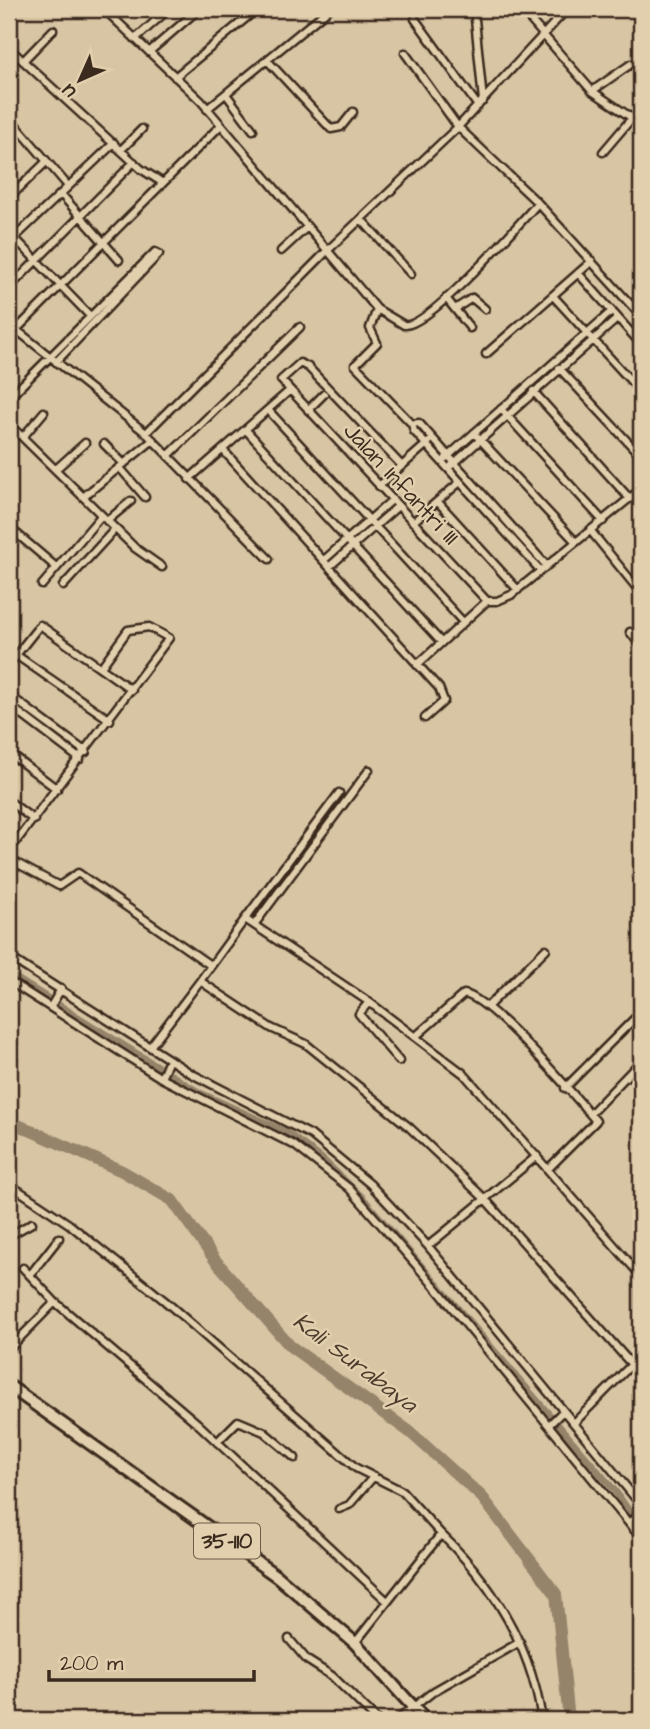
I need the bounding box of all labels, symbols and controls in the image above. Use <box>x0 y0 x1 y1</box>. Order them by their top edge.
north arrow <box>46 46 116 116</box>
text: U <box>55 77 82 104</box>
street label: Jalan Infantri III <box>336 416 466 552</box>
water label: Kali Surabaya <box>286 1305 426 1422</box>
road number: 35-110 <box>194 1524 260 1558</box>
scale bar <box>49 1638 254 1682</box>
text: 200 m <box>60 1649 124 1678</box>

